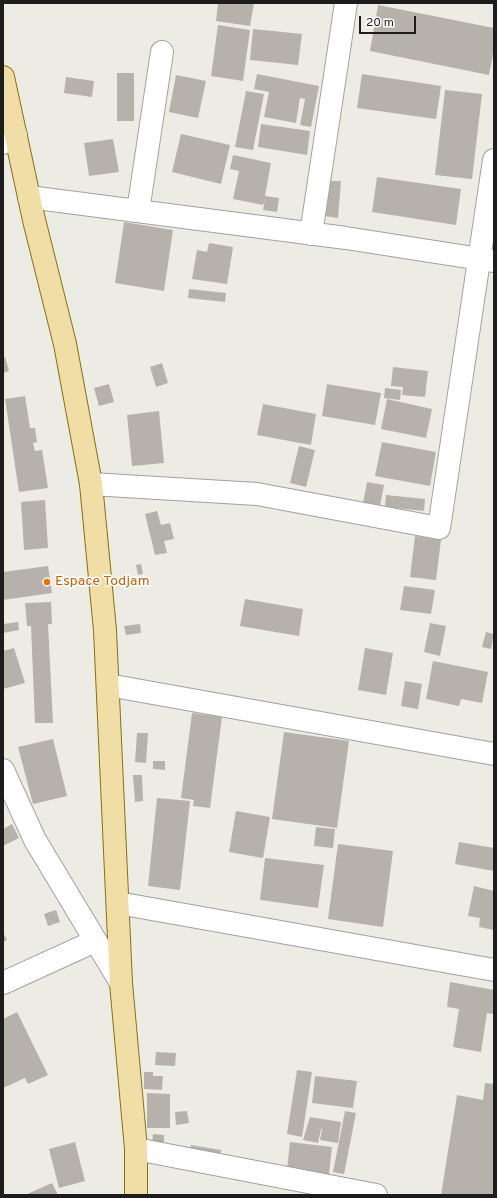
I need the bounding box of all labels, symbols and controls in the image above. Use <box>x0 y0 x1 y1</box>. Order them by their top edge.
scale bar <box>361 8 418 34</box>
text: 20 m <box>366 15 394 31</box>
place label: Espace Todjam <box>55 574 149 590</box>
marker: Espace Todjam <box>42 577 52 587</box>

